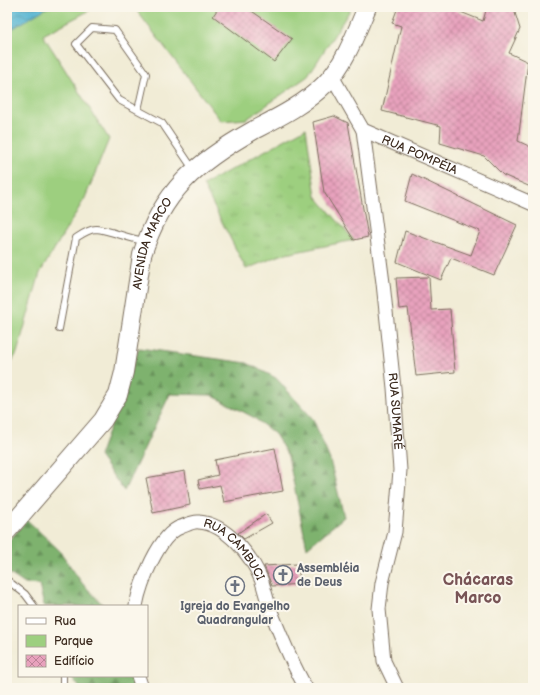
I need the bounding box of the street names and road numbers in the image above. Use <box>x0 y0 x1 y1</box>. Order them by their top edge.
street label: RUA POMPÉIA <box>379 132 460 178</box>
street label: AVENIDA MARCO <box>130 195 176 291</box>
street label: RUA SUMARÉ <box>384 372 407 451</box>
street label: RUA CAMBUCI <box>202 516 268 583</box>

